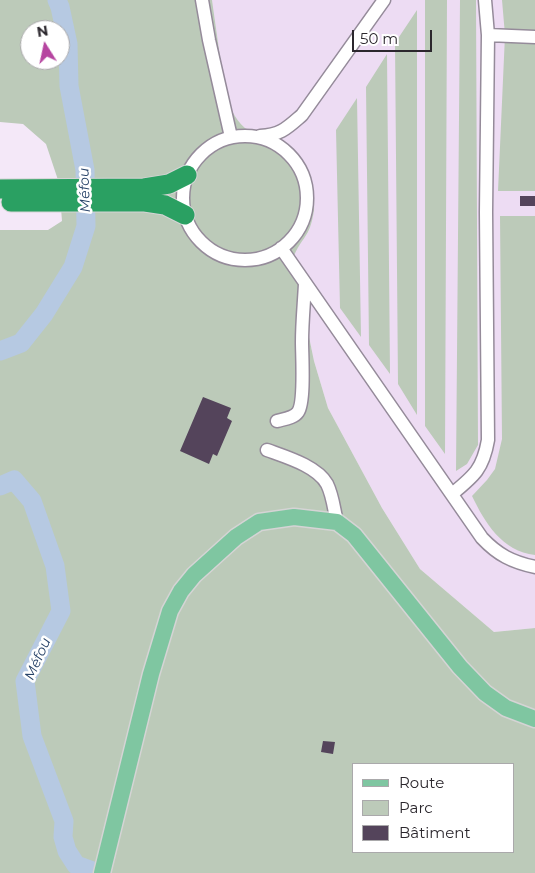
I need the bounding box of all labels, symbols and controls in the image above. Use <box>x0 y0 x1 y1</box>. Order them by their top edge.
north arrow <box>20 20 70 70</box>
scale bar <box>355 20 435 52</box>
text: N <box>35 21 50 41</box>
text: 50 m <box>360 29 398 48</box>
water label: Méfou <box>76 167 94 213</box>
water label: Méfou <box>21 635 55 683</box>
legend <box>352 763 515 853</box>
text: Route <box>399 773 444 792</box>
text: Parc <box>399 798 433 817</box>
text: Bâtiment <box>399 823 471 842</box>

